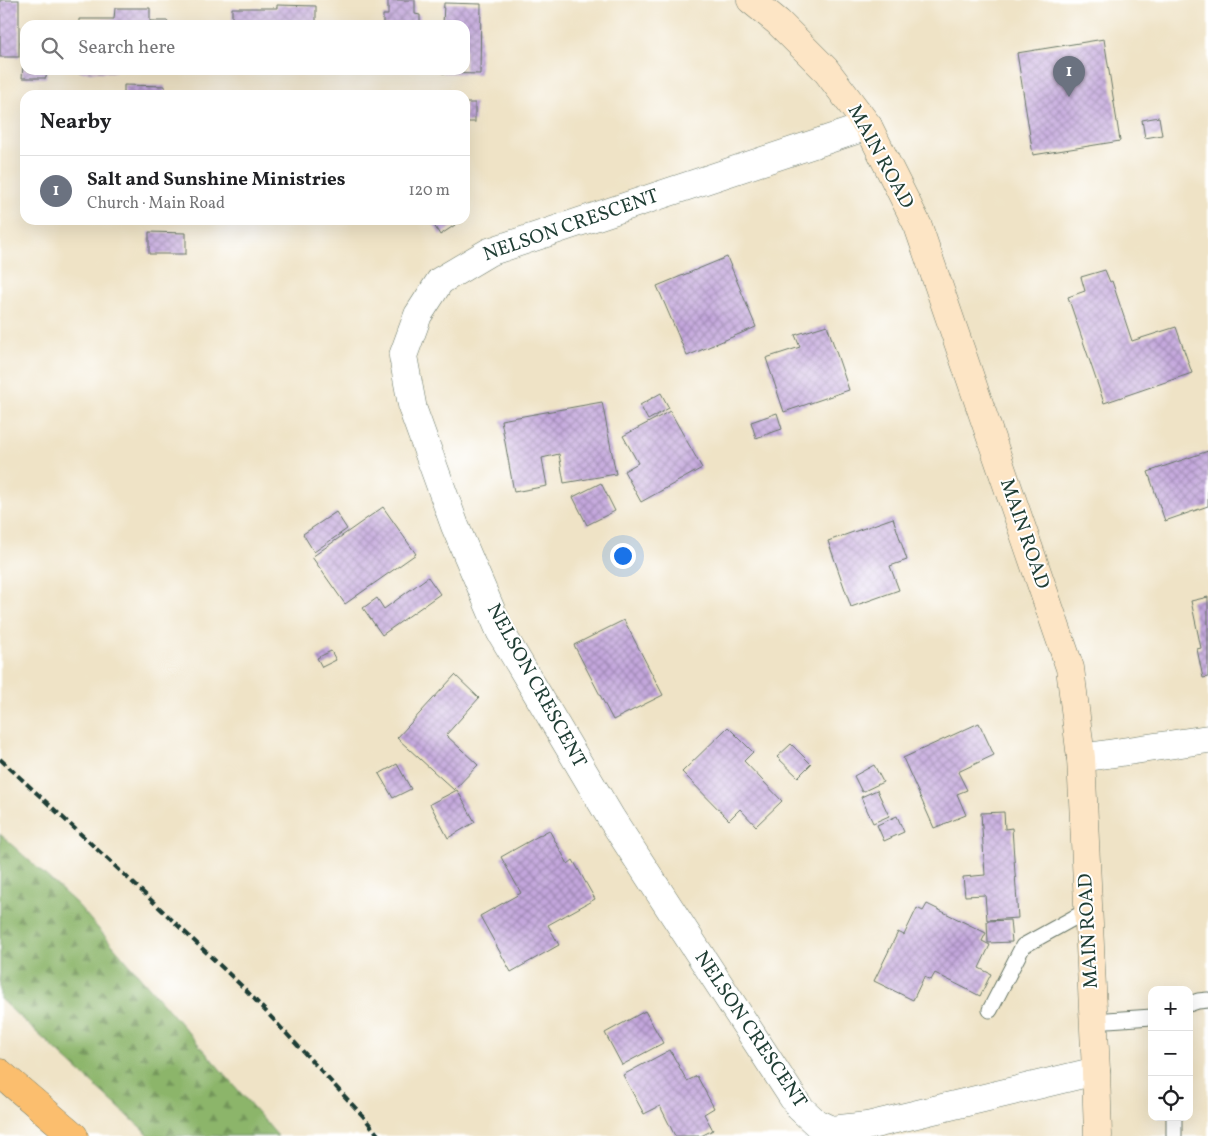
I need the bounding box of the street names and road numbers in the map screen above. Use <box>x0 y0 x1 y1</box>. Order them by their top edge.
street label: MAIN ROAD <box>840 100 920 214</box>
street label: NELSON CRESCENT <box>479 183 663 269</box>
street label: MAIN ROAD <box>992 475 1056 593</box>
street label: NELSON CRESCENT <box>479 599 593 774</box>
street label: MAIN ROAD <box>1072 873 1106 989</box>
street label: NELSON CRESCENT <box>687 946 813 1114</box>

